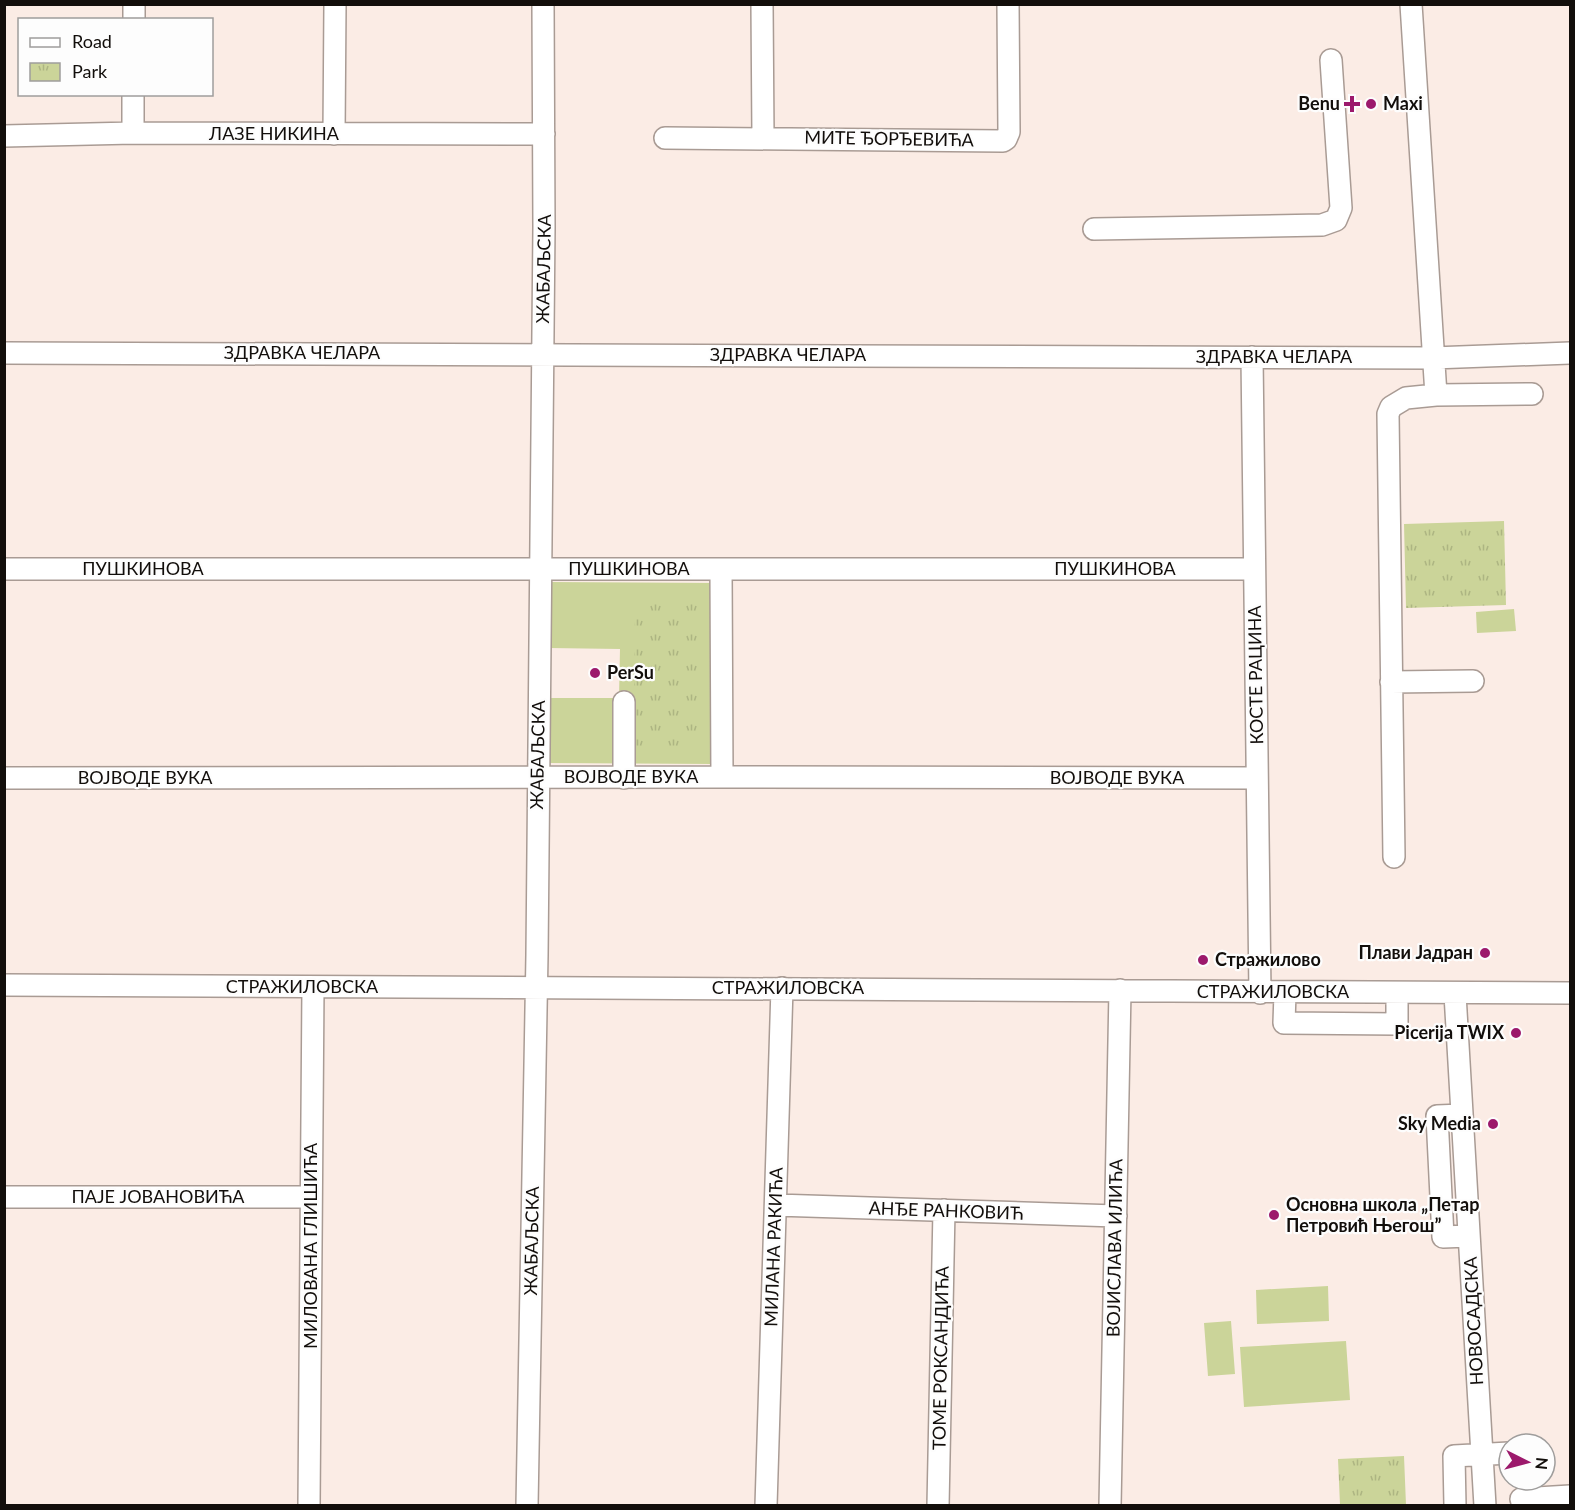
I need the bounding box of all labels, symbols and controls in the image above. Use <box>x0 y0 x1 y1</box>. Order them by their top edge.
legend <box>18 18 213 96</box>
text: Road <box>72 30 112 52</box>
text: Park <box>72 60 108 82</box>
place label: Benu <box>1298 92 1340 114</box>
place label: Maxi <box>1383 92 1423 114</box>
marker: Benu <box>1345 97 1359 111</box>
marker: Maxi <box>1364 97 1378 111</box>
street label: ЛАЗЕ НИКИНА <box>208 122 340 144</box>
street label: МИТЕ ЂОРЂЕВИЋА <box>804 126 975 150</box>
street label: ЖАБАЉСКА <box>531 213 555 324</box>
street label: ЗДРАВКА ЧЕЛАРА <box>224 341 381 363</box>
street label: ЗДРАВКА ЧЕЛАРА <box>710 343 867 365</box>
street label: ЗДРАВКА ЧЕЛАРА <box>1196 345 1353 367</box>
street label: ПУШКИНОВА <box>82 557 205 579</box>
street label: ПУШКИНОВА <box>568 557 691 579</box>
street label: ПУШКИНОВА <box>1054 557 1177 579</box>
street label: КОСТЕ РАЦИНА <box>1243 604 1267 745</box>
place label: PerSu <box>607 661 654 683</box>
marker: PerSu <box>588 666 602 680</box>
street label: ЖАБАЉСКА <box>525 699 549 810</box>
street label: ВОЈВОДЕ ВУКА <box>564 765 699 787</box>
street label: ВОЈВОДЕ ВУКА <box>78 766 213 788</box>
street label: ВОЈВОДЕ ВУКА <box>1050 766 1185 788</box>
place label: Плави Јадран <box>1358 941 1473 963</box>
marker: Плави Јадран <box>1478 946 1492 960</box>
place label: Стражилово <box>1215 948 1321 970</box>
marker: Стражилово <box>1196 953 1210 967</box>
street label: СТРАЖИЛОВСКА <box>226 975 379 997</box>
street label: СТРАЖИЛОВСКА <box>712 976 865 998</box>
street label: СТРАЖИЛОВСКА <box>1197 980 1350 1002</box>
place label: Picerija TWIX <box>1394 1021 1505 1043</box>
marker: Picerija TWIX <box>1509 1026 1523 1040</box>
place label: Sky Media <box>1398 1112 1481 1134</box>
marker: Sky Media <box>1486 1117 1500 1131</box>
street label: МИЛОВАНА ГЛИШИЋА <box>299 1142 321 1349</box>
street label: ВОЈИСЛАВА ИЛИЋА <box>1101 1158 1127 1337</box>
street label: МИЛАНА РАКИЋА <box>759 1166 787 1327</box>
street label: ПАЈЕ ЈОВАНОВИЋА <box>72 1185 245 1207</box>
street label: ЖАБАЉСКА <box>519 1185 543 1296</box>
place label: Основна школа „Петар Петровић Његош” <box>1286 1193 1479 1236</box>
street label: АНЂЕ РАНКОВИЋ <box>868 1196 1024 1224</box>
marker: Основна школа „Петар Петровић Његош” <box>1267 1208 1281 1222</box>
street label: НОВОСАДСКА <box>1459 1255 1487 1386</box>
street label: ТОМЕ РОКСАНДИЋА <box>927 1265 953 1450</box>
north arrow <box>1497 1432 1557 1492</box>
text: N <box>1532 1456 1553 1471</box>

